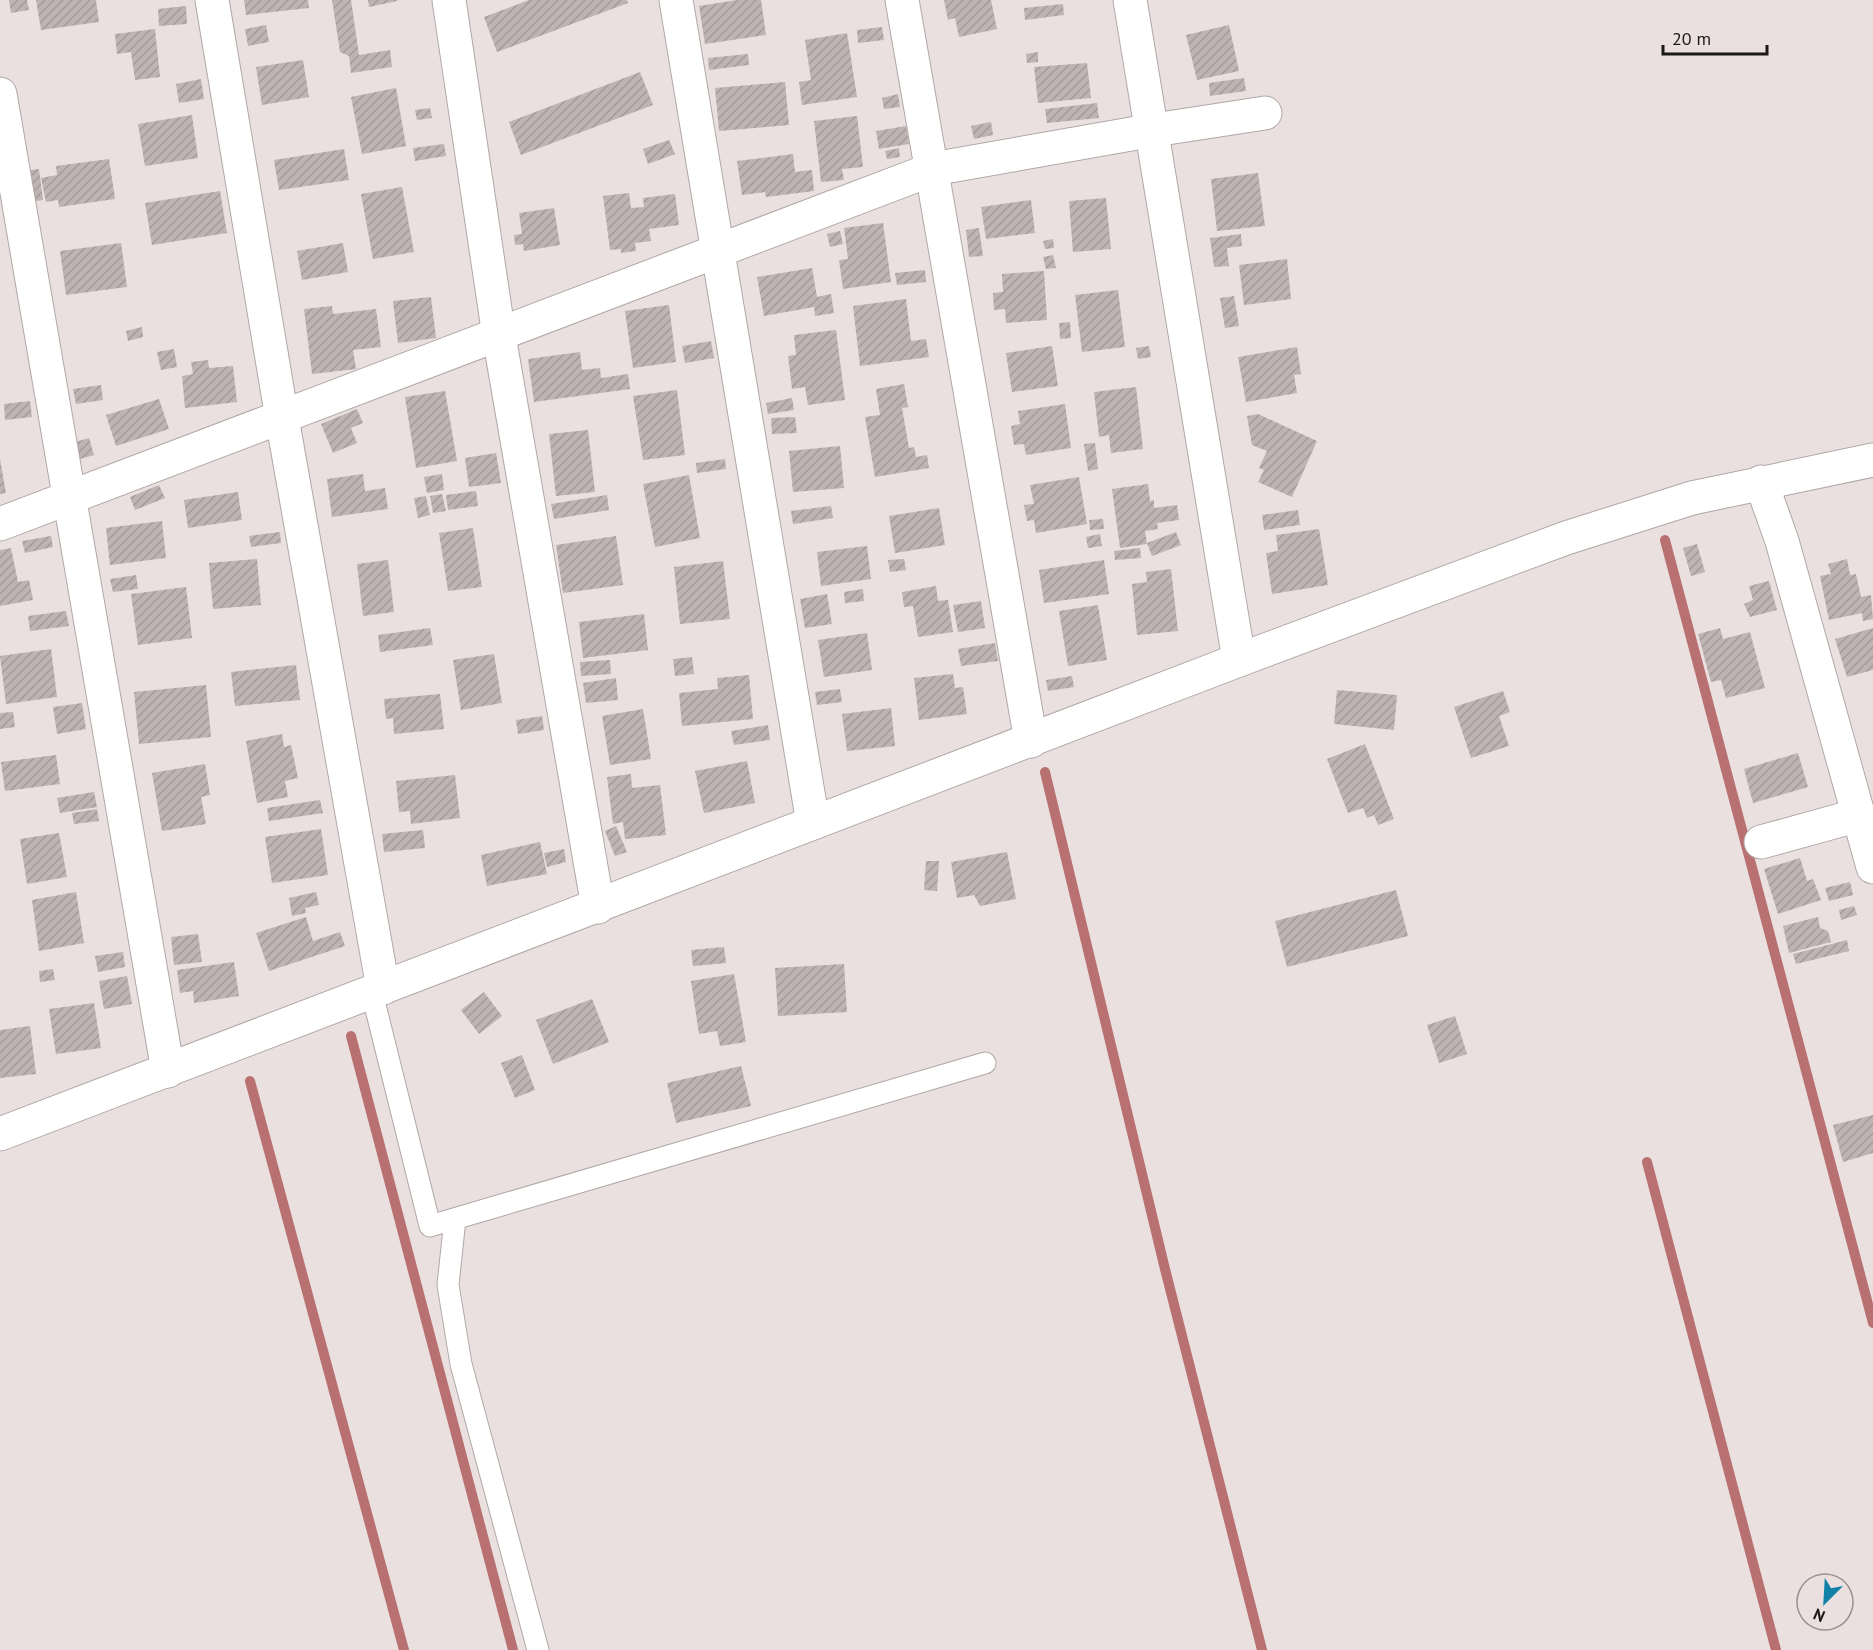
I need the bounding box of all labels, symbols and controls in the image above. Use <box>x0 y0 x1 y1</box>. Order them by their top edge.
scale bar <box>1663 18 1766 56</box>
text: 20 m <box>1672 27 1711 50</box>
north arrow <box>1795 1572 1855 1632</box>
text: N <box>1810 1604 1828 1627</box>

